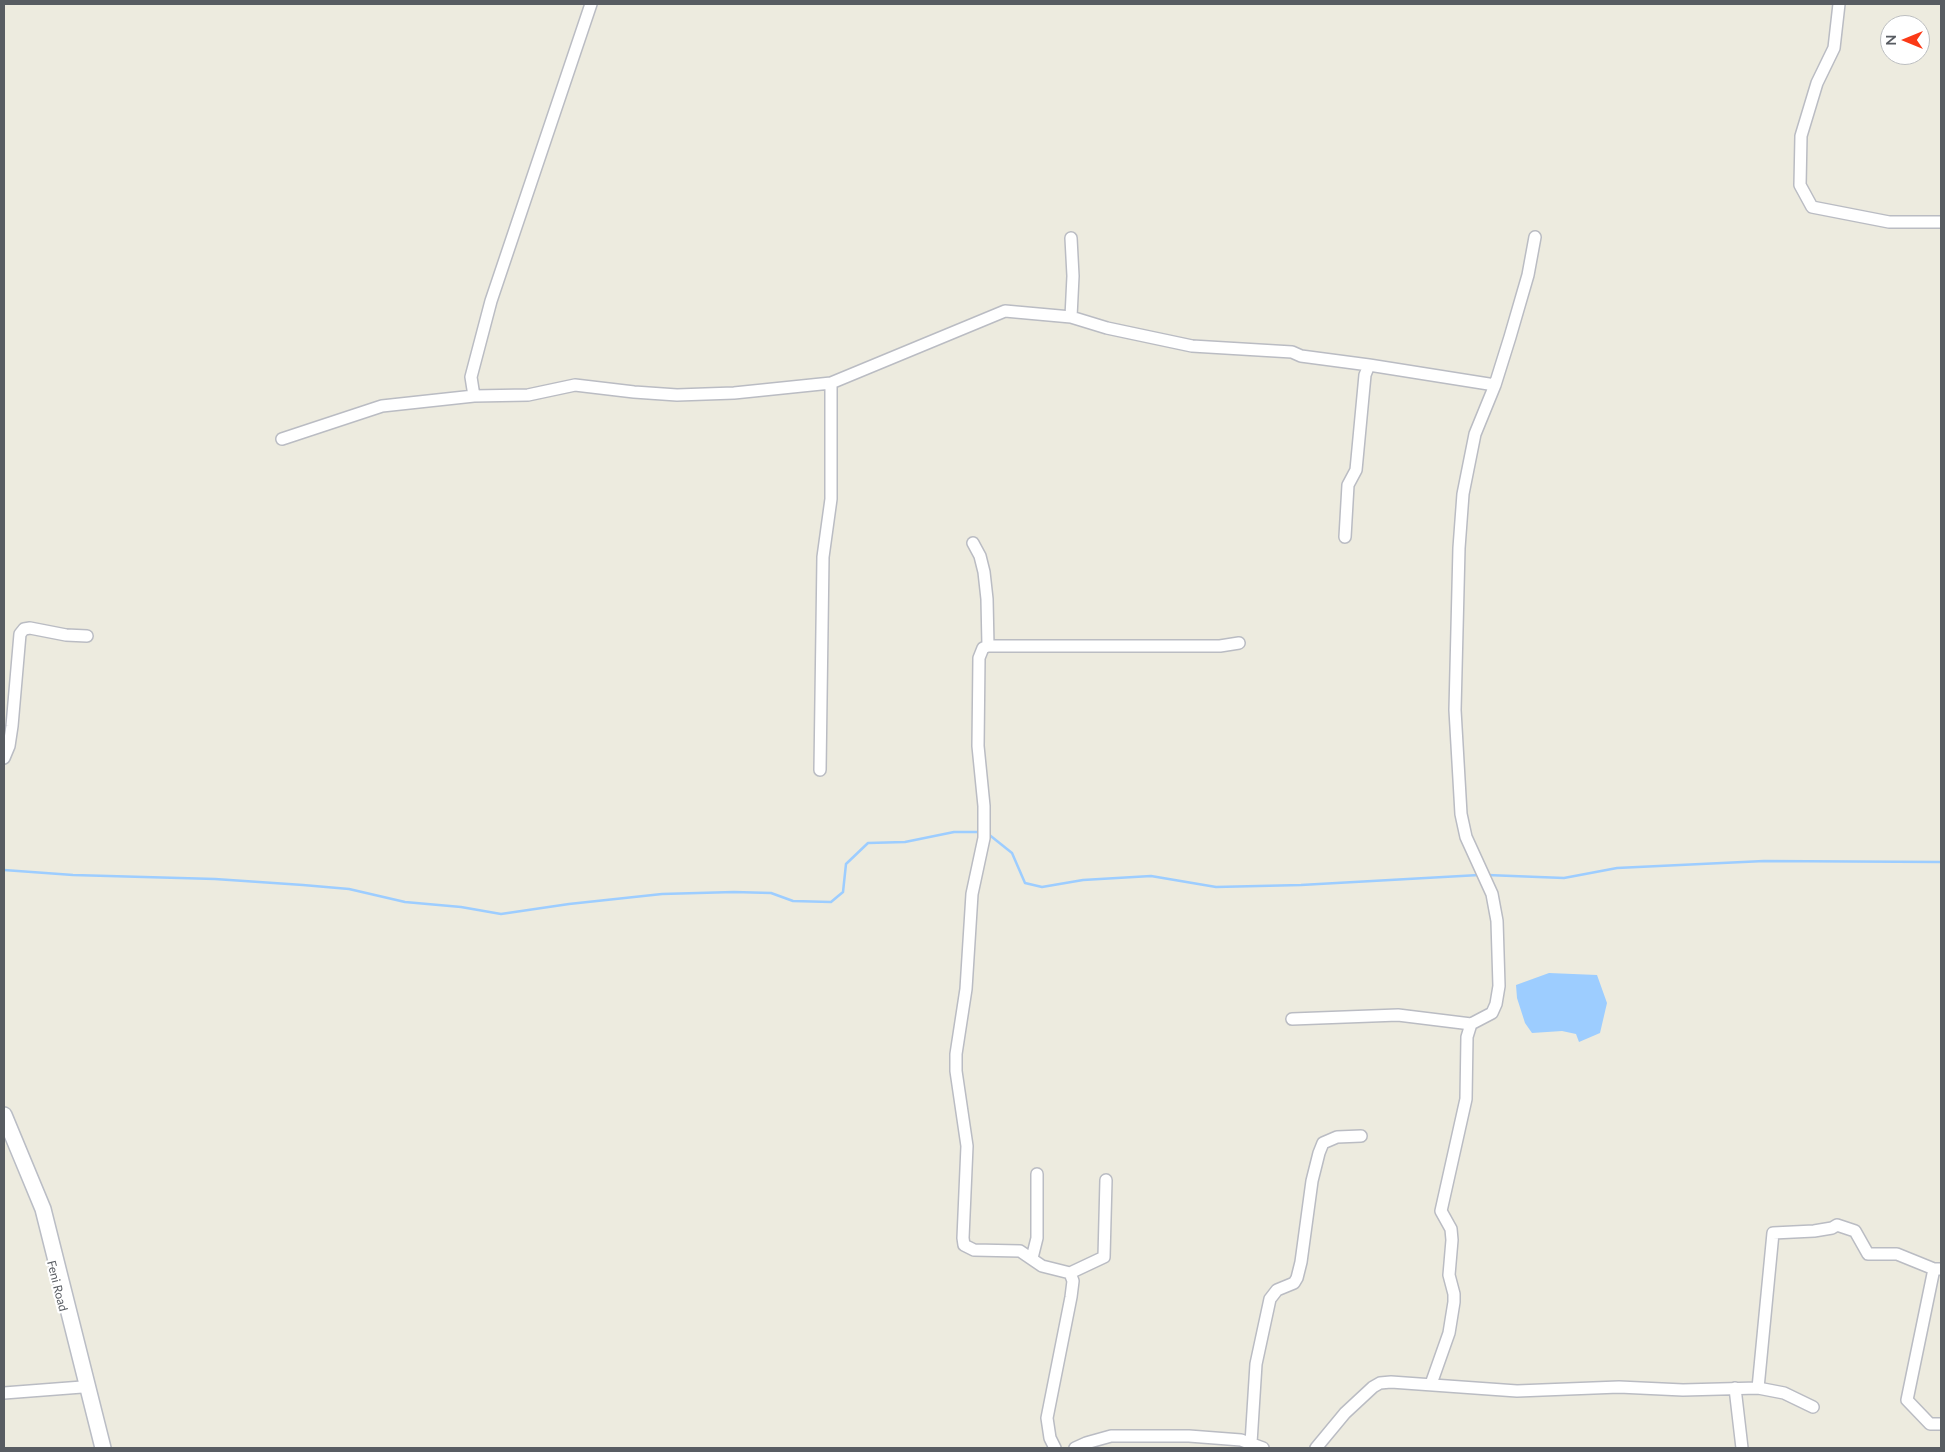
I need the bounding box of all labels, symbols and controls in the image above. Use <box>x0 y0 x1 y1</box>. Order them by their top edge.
north arrow <box>1880 15 1930 65</box>
text: N <box>1882 35 1899 45</box>
street label: Feni Road <box>44 1259 70 1313</box>

